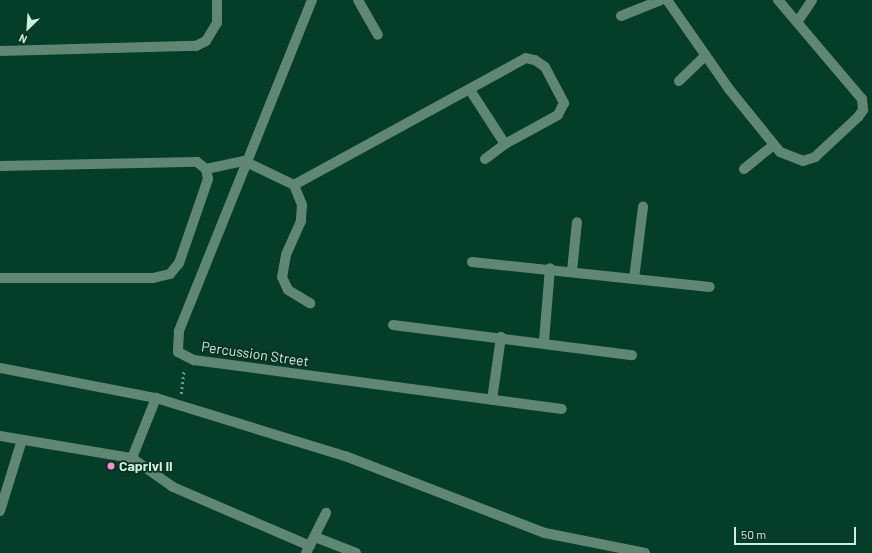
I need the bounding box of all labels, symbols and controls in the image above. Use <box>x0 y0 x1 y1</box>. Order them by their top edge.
north arrow <box>8 8 48 48</box>
text: N <box>17 32 29 47</box>
street label: Percussion Street <box>200 338 310 370</box>
place label: Caprivi II <box>119 458 173 474</box>
marker: Caprivi II <box>106 461 116 471</box>
scale bar <box>736 519 858 545</box>
text: 50 m <box>741 527 766 541</box>

